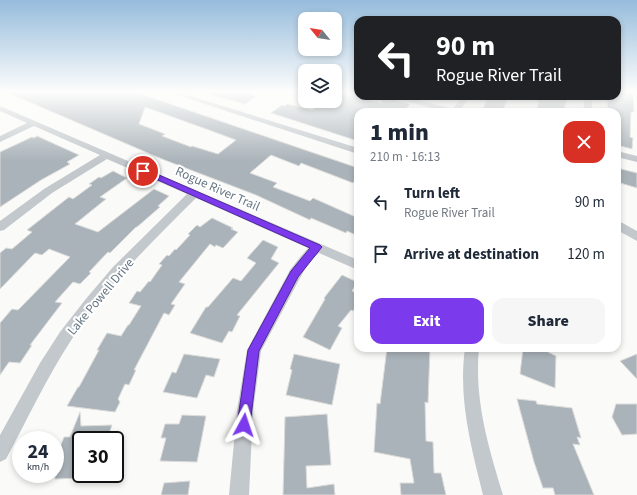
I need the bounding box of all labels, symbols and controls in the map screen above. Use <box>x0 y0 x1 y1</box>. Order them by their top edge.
north arrow <box>298 12 342 56</box>
map controls <box>298 12 342 108</box>
text: 90 m <box>436 26 495 66</box>
icon: left <box>370 32 422 84</box>
text: Rogue River Trail <box>436 63 562 88</box>
button: layers <box>298 64 342 108</box>
text: 1 min <box>370 115 429 150</box>
button: close <box>563 121 605 163</box>
text: 210 m · 16:13 <box>370 148 440 166</box>
pin <box>126 154 160 188</box>
icon: arrive <box>132 160 154 182</box>
street label: Rogue River Trail <box>172 162 263 216</box>
text: Turn left <box>404 183 460 204</box>
icon: left <box>370 191 392 213</box>
text: 90 m <box>575 192 605 213</box>
text: Rogue River Trail <box>404 204 495 222</box>
icon: arrive <box>370 243 392 265</box>
text: Arrive at destination <box>404 244 539 265</box>
text: 120 m <box>567 244 605 265</box>
street label: Lake Powell Drive <box>63 254 138 339</box>
button: Exit <box>370 298 484 344</box>
button: Share <box>492 298 605 344</box>
position arrow <box>223 404 265 446</box>
speed limit sign: 30 <box>72 431 124 483</box>
text: 24 <box>27 438 49 466</box>
text: km/h <box>27 460 49 474</box>

